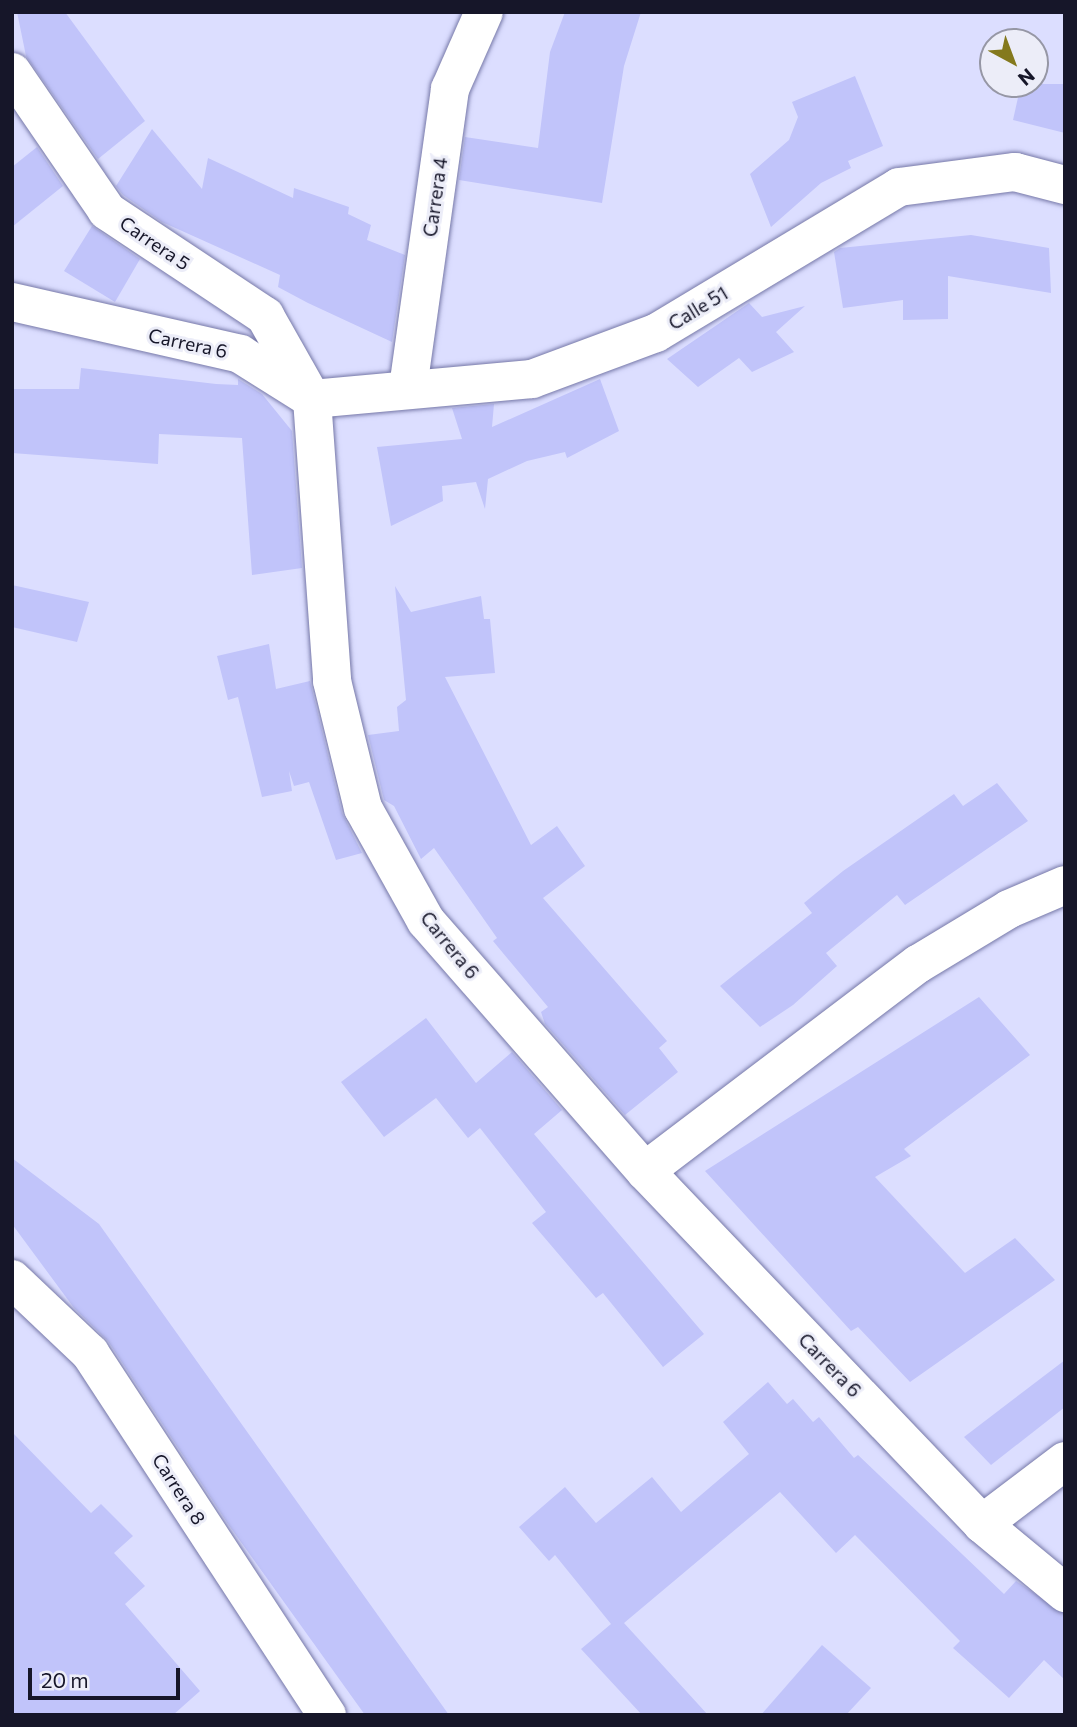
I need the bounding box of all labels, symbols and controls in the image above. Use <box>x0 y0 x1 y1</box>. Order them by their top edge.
north arrow <box>979 28 1049 98</box>
text: N <box>1014 64 1040 91</box>
street label: Carrera 4 <box>418 156 452 238</box>
street label: Carrera 5 <box>116 211 194 275</box>
street label: Calle 51 <box>664 281 732 335</box>
street label: Carrera 6 <box>146 323 230 363</box>
street label: Carrera 6 <box>416 907 484 983</box>
street label: Carrera 6 <box>794 1328 866 1402</box>
street label: Carrera 8 <box>148 1449 210 1529</box>
scale bar <box>32 1654 184 1698</box>
text: 20 m <box>41 1667 89 1692</box>

